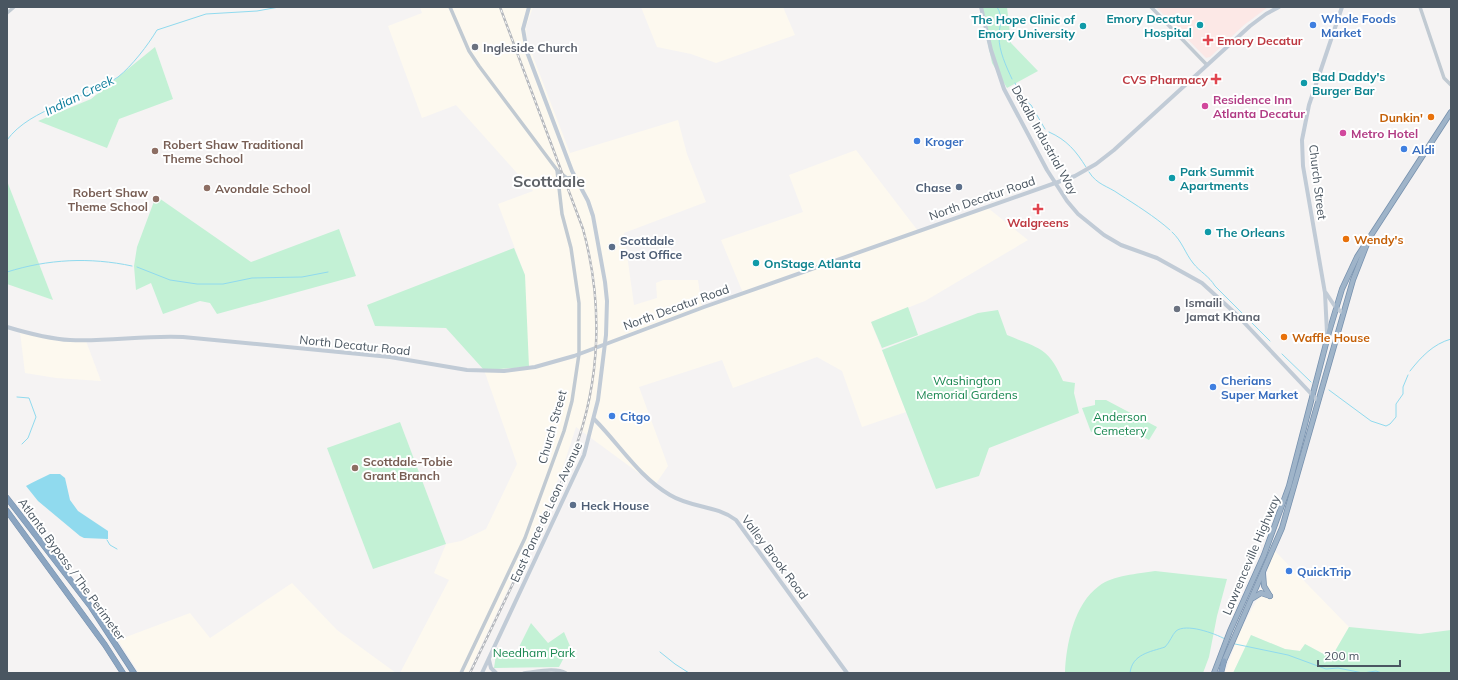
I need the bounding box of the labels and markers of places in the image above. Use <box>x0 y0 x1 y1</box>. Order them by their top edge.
place label: Emory Decatur Hospital <box>1106 11 1192 40</box>
place label: Whole Foods Market <box>1321 11 1396 40</box>
place label: The Hope Clinic of Emory University <box>971 12 1076 41</box>
marker: Emory Decatur Hospital <box>1195 20 1205 30</box>
marker: Whole Foods Market <box>1308 20 1318 30</box>
marker: The Hope Clinic of Emory University <box>1078 21 1088 31</box>
place label: Emory Decatur <box>1217 33 1303 48</box>
marker: Emory Decatur <box>1202 34 1214 46</box>
place label: Ingleside Church <box>483 40 578 55</box>
marker: Ingleside Church <box>470 42 480 52</box>
place label: Bad Daddy's Burger Bar <box>1312 69 1385 98</box>
place label: CVS Pharmacy <box>1122 72 1208 87</box>
marker: CVS Pharmacy <box>1211 74 1221 84</box>
marker: Bad Daddy's Burger Bar <box>1299 78 1309 88</box>
place label: Residence Inn Atlanta Decatur <box>1213 92 1305 121</box>
marker: Residence Inn Atlanta Decatur <box>1200 101 1210 111</box>
place label: Dunkin' <box>1380 110 1423 125</box>
marker: Dunkin' <box>1426 112 1436 122</box>
place label: Metro Hotel <box>1351 126 1418 141</box>
marker: Metro Hotel <box>1338 128 1348 138</box>
place label: Kroger <box>925 134 964 149</box>
marker: Kroger <box>912 136 922 146</box>
place label: Robert Shaw Traditional Theme School <box>163 137 303 166</box>
place label: Aldi <box>1412 142 1435 157</box>
marker: Aldi <box>1399 144 1409 154</box>
marker: Robert Shaw Traditional Theme School <box>150 146 160 156</box>
place label: Park Summit Apartments <box>1180 164 1254 193</box>
marker: Park Summit Apartments <box>1167 173 1177 183</box>
place label: Chase <box>916 180 951 195</box>
place label: Avondale School <box>215 181 311 196</box>
marker: Chase <box>954 182 964 192</box>
marker: Avondale School <box>202 183 212 193</box>
place label: Robert Shaw Theme School <box>68 185 148 214</box>
marker: Robert Shaw Theme School <box>151 194 161 204</box>
marker: Walgreens <box>1033 204 1043 214</box>
place label: Walgreens <box>1007 215 1069 230</box>
place label: The Orleans <box>1216 225 1285 240</box>
marker: The Orleans <box>1203 227 1213 237</box>
place label: Wendy's <box>1354 232 1403 247</box>
place label: Scottdale Post Office <box>620 233 683 262</box>
marker: Wendy's <box>1341 234 1351 244</box>
marker: Scottdale Post Office <box>607 242 617 252</box>
place label: OnStage Atlanta <box>764 256 861 271</box>
marker: OnStage Atlanta <box>751 258 761 268</box>
place label: Ismaili Jamat Khana <box>1185 295 1260 324</box>
marker: Ismaili Jamat Khana <box>1172 304 1182 314</box>
place label: Waffle House <box>1292 330 1370 345</box>
marker: Waffle House <box>1279 332 1289 342</box>
place label: Cherians Super Market <box>1221 373 1299 402</box>
marker: Cherians Super Market <box>1208 382 1218 392</box>
place label: Citgo <box>620 409 650 424</box>
marker: Citgo <box>607 411 617 421</box>
place label: Scottdale-Tobie Grant Branch <box>363 454 453 483</box>
marker: Scottdale-Tobie Grant Branch <box>350 463 360 473</box>
place label: Heck House <box>581 498 649 513</box>
marker: Heck House <box>568 500 578 510</box>
place label: QuickTrip <box>1297 564 1351 579</box>
marker: QuickTrip <box>1284 566 1294 576</box>

